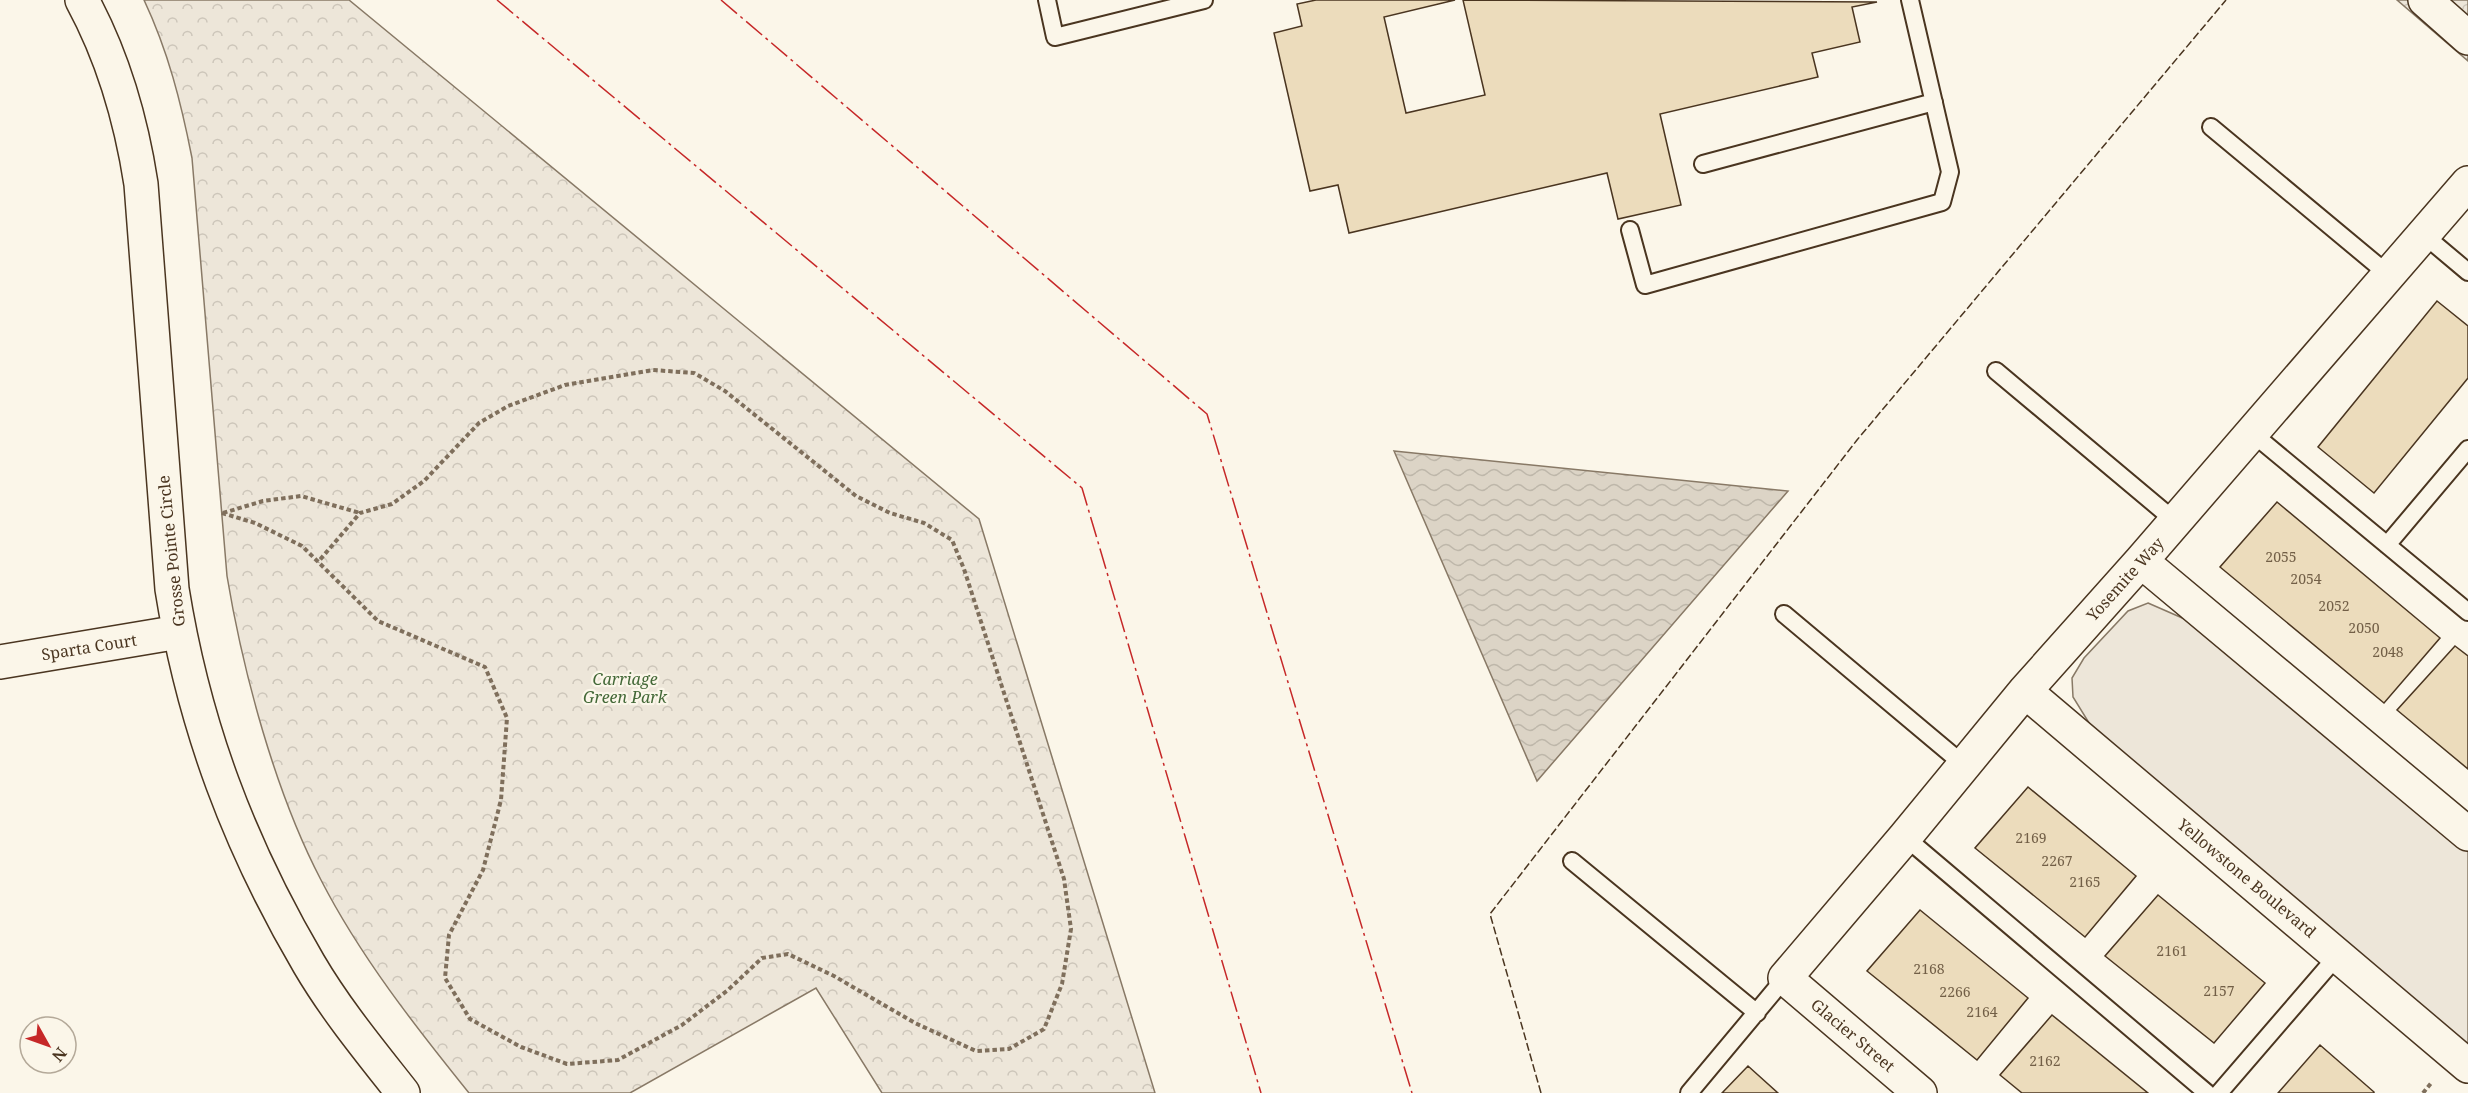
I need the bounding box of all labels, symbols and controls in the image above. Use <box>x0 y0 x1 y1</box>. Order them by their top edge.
street label: Grosse Pointe Circle <box>152 474 190 628</box>
street label: Yosemite Way <box>2081 532 2169 626</box>
house number: 2055 <box>2265 547 2297 566</box>
house number: 2054 <box>2290 569 2322 588</box>
house number: 2052 <box>2318 596 2350 615</box>
house number: 2050 <box>2348 618 2380 637</box>
street label: Sparta Court <box>40 629 139 665</box>
house number: 2048 <box>2372 642 2404 661</box>
park label: Carriage Green Park <box>583 668 668 708</box>
street label: Yellowstone Boulevard <box>2172 813 2321 943</box>
house number: 2169 <box>2015 828 2047 847</box>
house number: 2267 <box>2041 851 2073 870</box>
house number: 2165 <box>2069 872 2101 891</box>
house number: 2161 <box>2156 941 2188 960</box>
house number: 2168 <box>1913 959 1945 978</box>
house number: 2157 <box>2203 981 2235 1000</box>
house number: 2266 <box>1939 982 1971 1001</box>
street label: Glacier Street <box>1806 993 1900 1077</box>
house number: 2164 <box>1966 1002 1998 1021</box>
north arrow <box>18 1015 78 1075</box>
text: N <box>47 1043 72 1067</box>
house number: 2162 <box>2029 1051 2061 1070</box>

